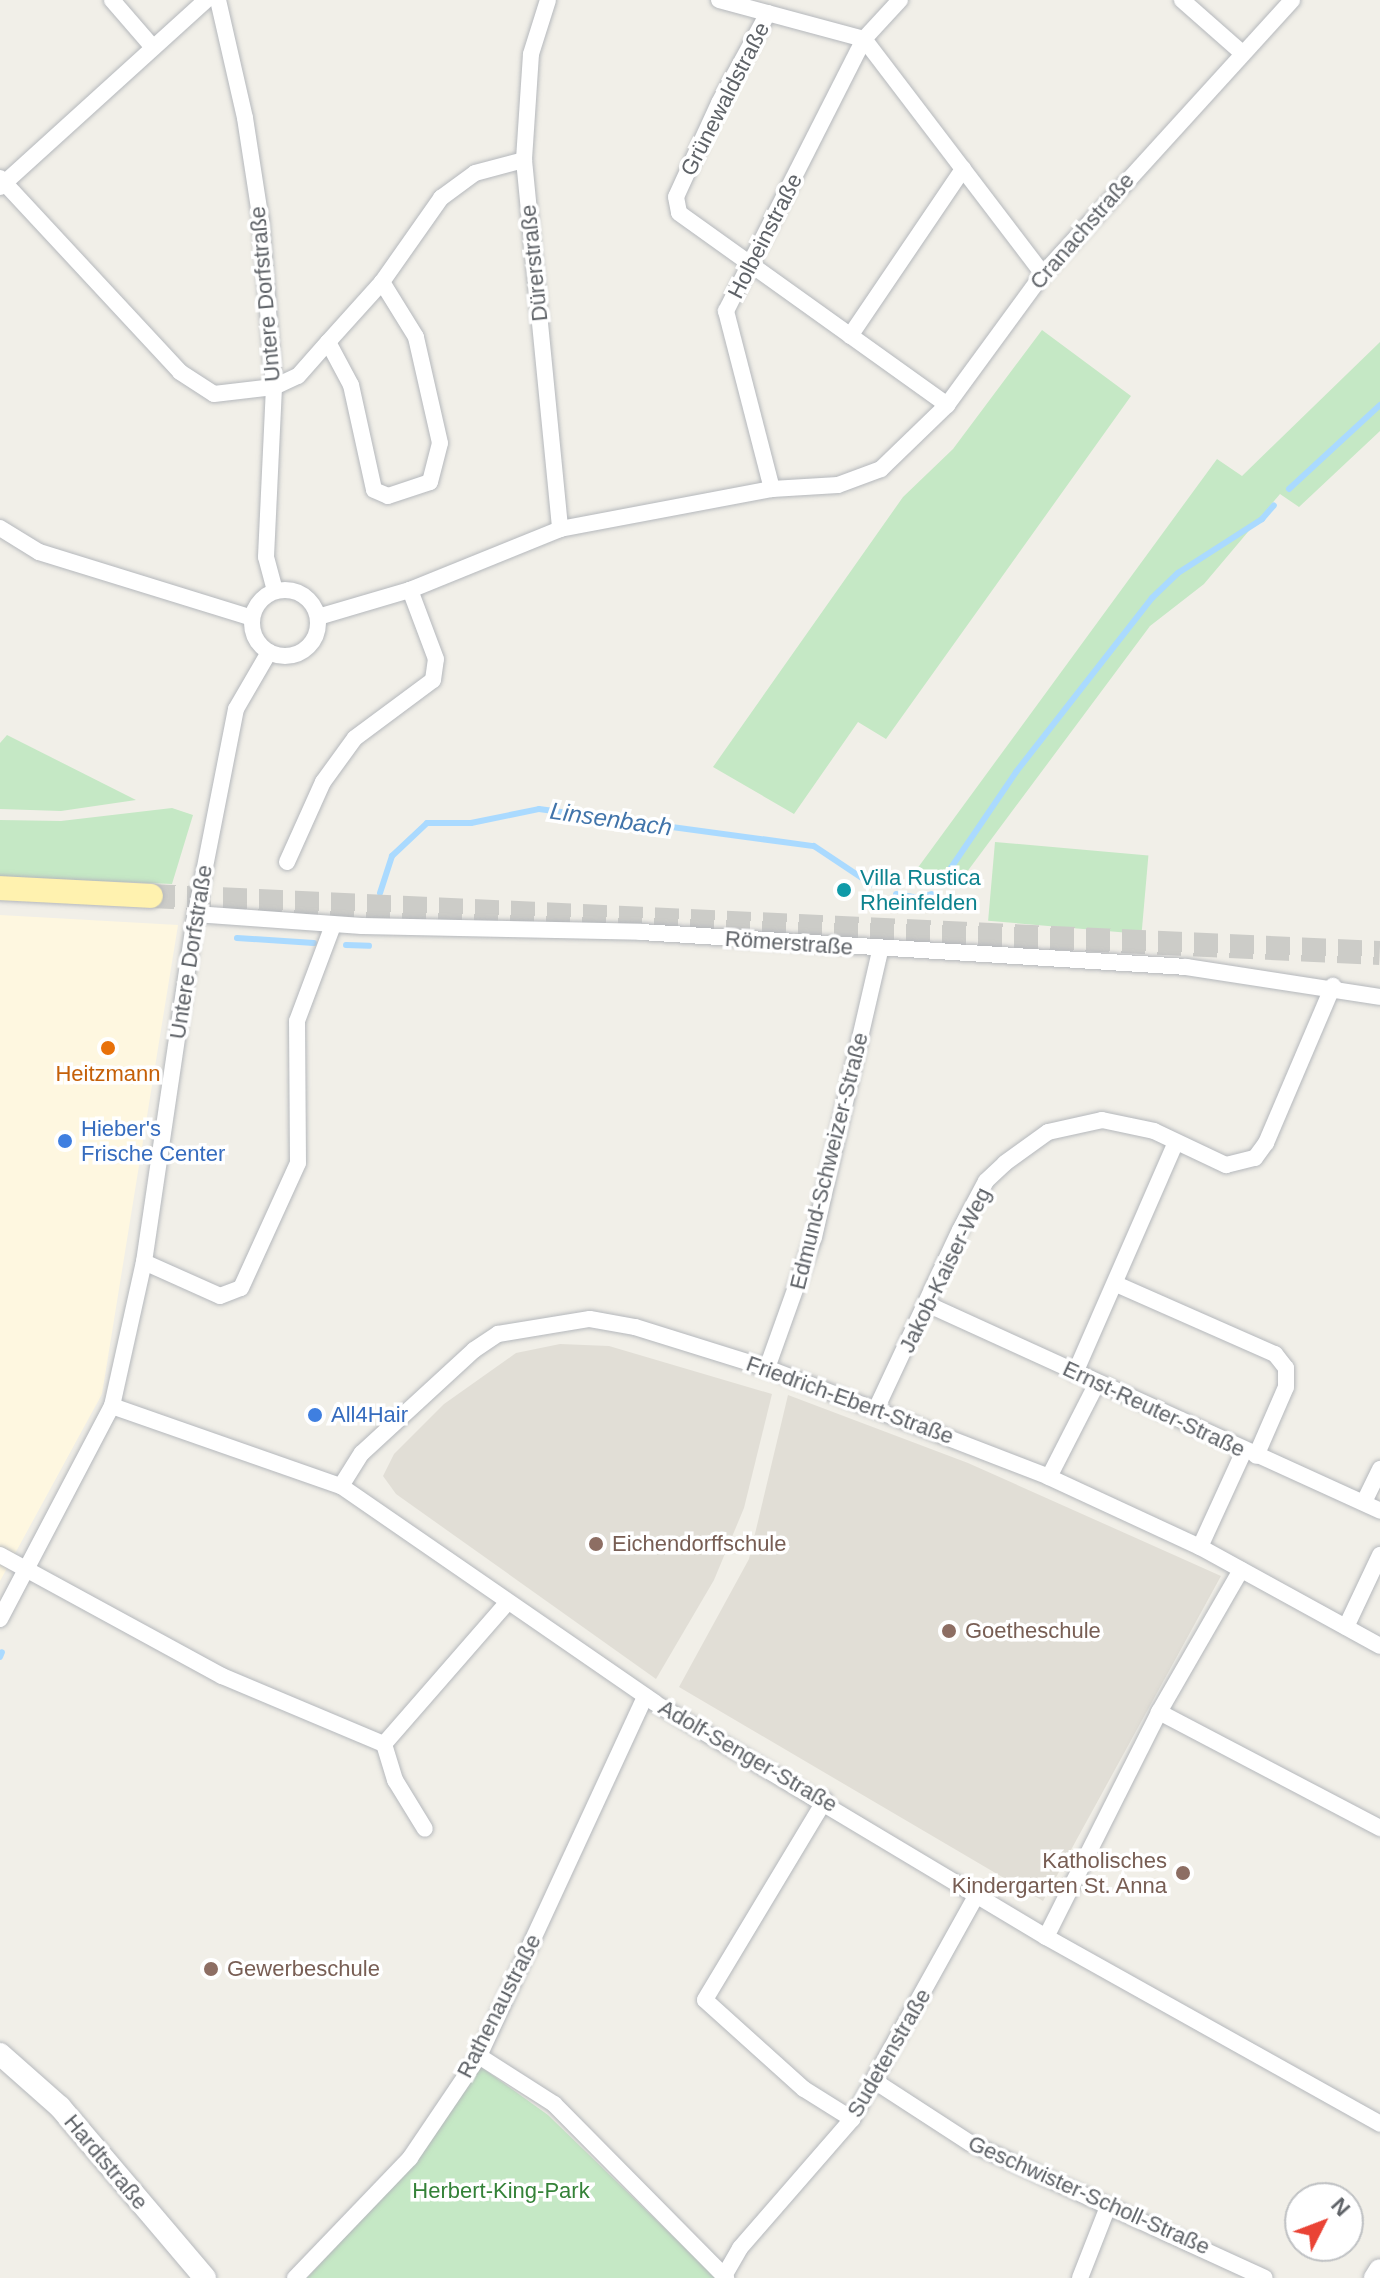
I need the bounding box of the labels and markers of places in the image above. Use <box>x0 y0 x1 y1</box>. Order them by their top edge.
place label: Villa Rustica Rheinfelden <box>860 864 981 916</box>
marker: Villa Rustica Rheinfelden <box>835 881 853 899</box>
marker: Heitzmann <box>99 1039 117 1057</box>
place label: Heitzmann <box>55 1061 161 1087</box>
place label: Hieber's Frische Center <box>81 1115 225 1166</box>
marker: Hieber's Frische Center <box>56 1132 74 1150</box>
place label: All4Hair <box>331 1402 408 1428</box>
marker: All4Hair <box>306 1406 324 1424</box>
place label: Eichendorffschule <box>612 1531 786 1557</box>
marker: Eichendorffschule <box>587 1535 605 1553</box>
place label: Goetheschule <box>965 1618 1101 1644</box>
marker: Goetheschule <box>940 1622 958 1640</box>
place label: Katholisches Kindergarten St. Anna <box>951 1847 1167 1898</box>
marker: Katholisches Kindergarten St. Anna <box>1174 1864 1192 1882</box>
place label: Gewerbeschule <box>227 1956 380 1982</box>
marker: Gewerbeschule <box>202 1960 220 1978</box>

